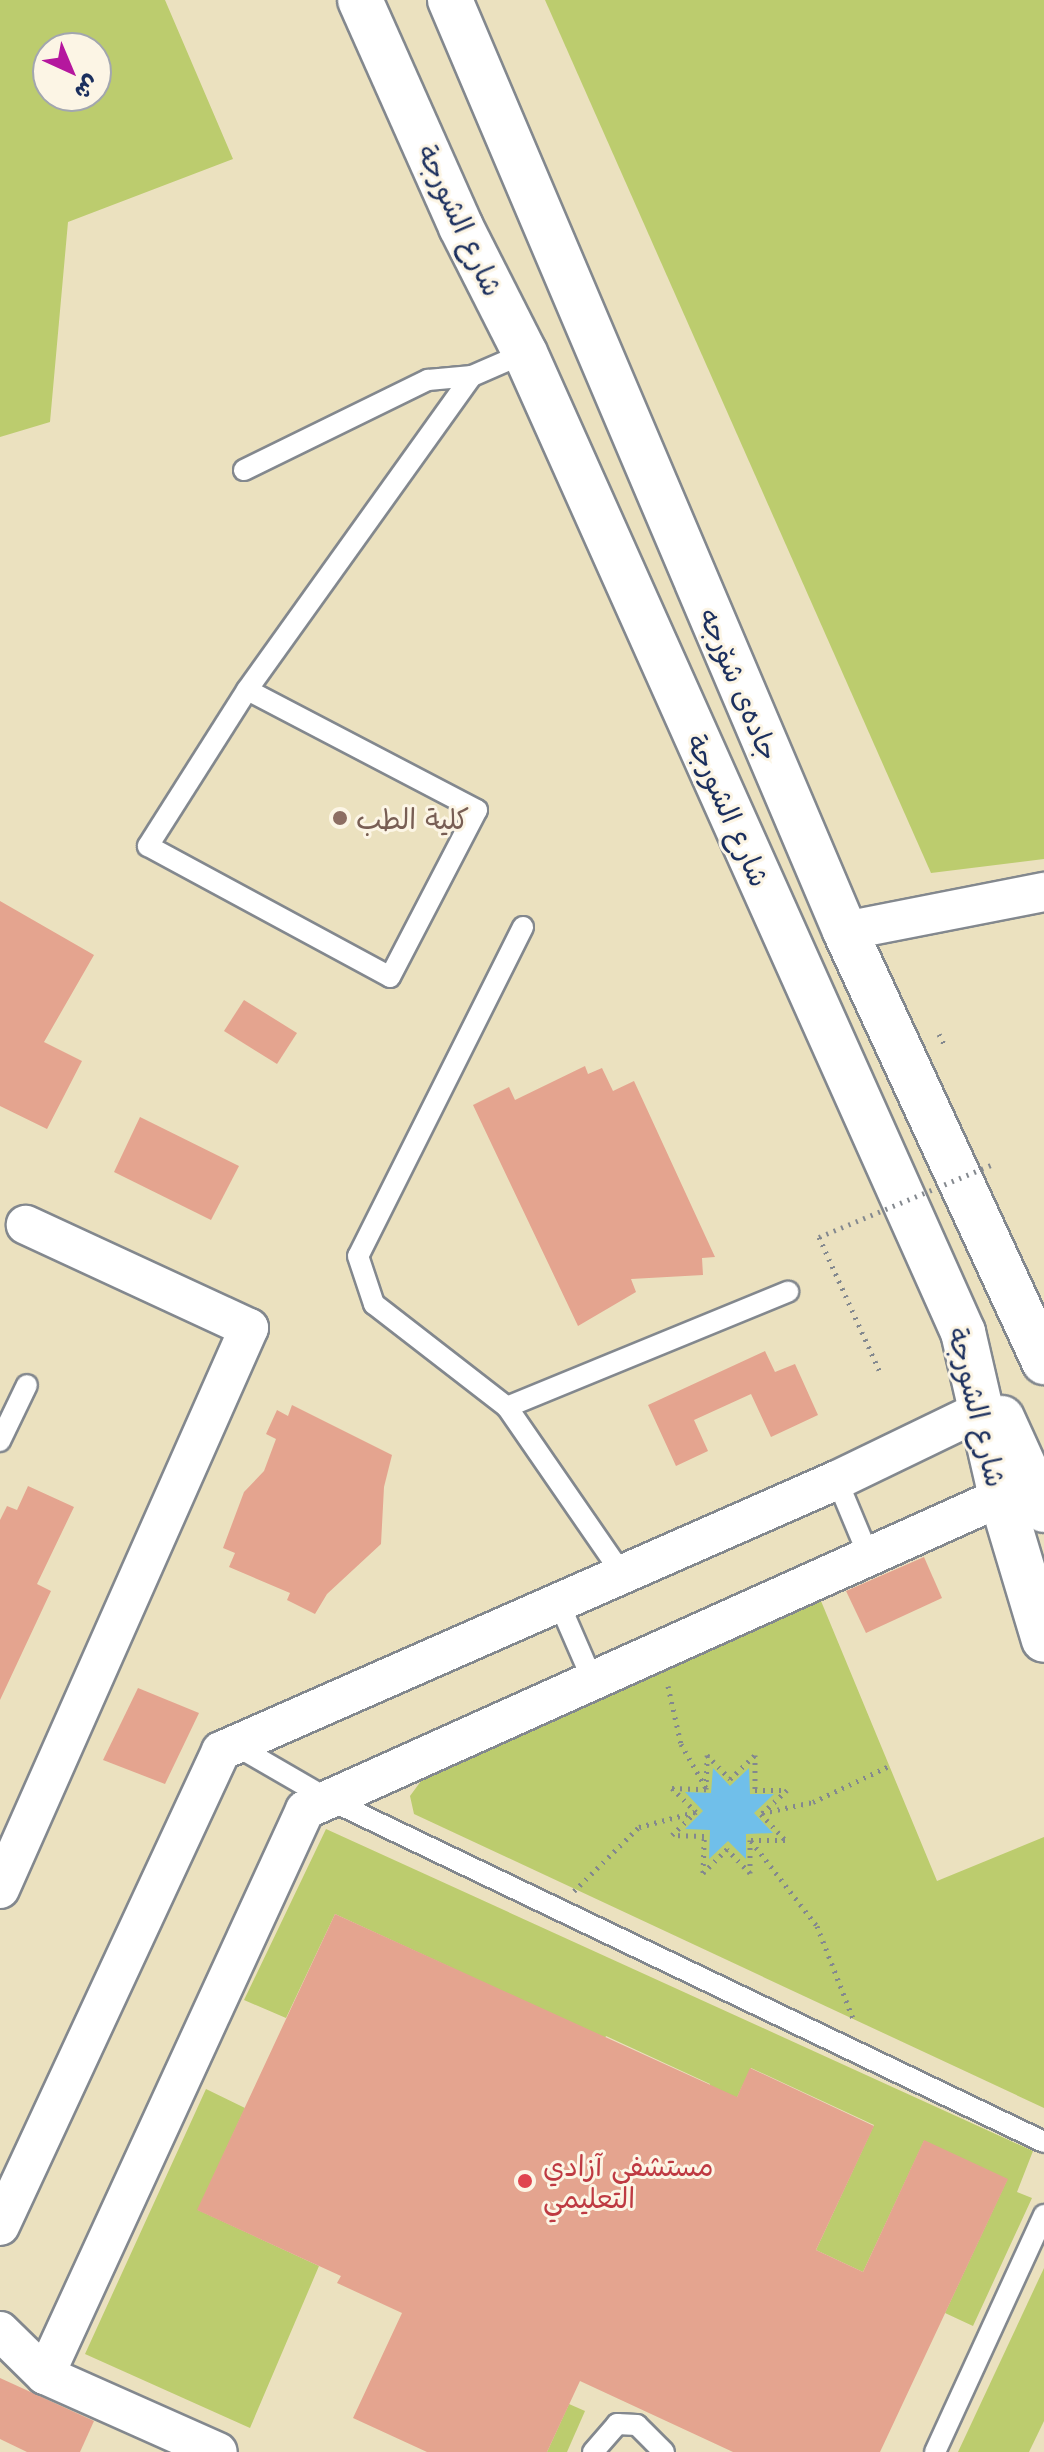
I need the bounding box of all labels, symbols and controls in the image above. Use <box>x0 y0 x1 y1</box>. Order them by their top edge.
north arrow <box>32 32 112 112</box>
text: ش <box>69 69 106 107</box>
street label: شارع الشورجة <box>411 139 511 301</box>
street label: جادەی شۆرجە <box>693 603 787 765</box>
street label: شارع الشورجة <box>680 728 778 892</box>
place label: كلية الطب <box>356 801 469 835</box>
marker: كلية الطب <box>331 809 349 827</box>
street label: شارع الشورجة <box>942 1324 1014 1490</box>
place label: مستشفى آزادي التعليمي <box>543 2148 714 2214</box>
marker: مستشفى آزادي التعليمي <box>514 2170 536 2192</box>

